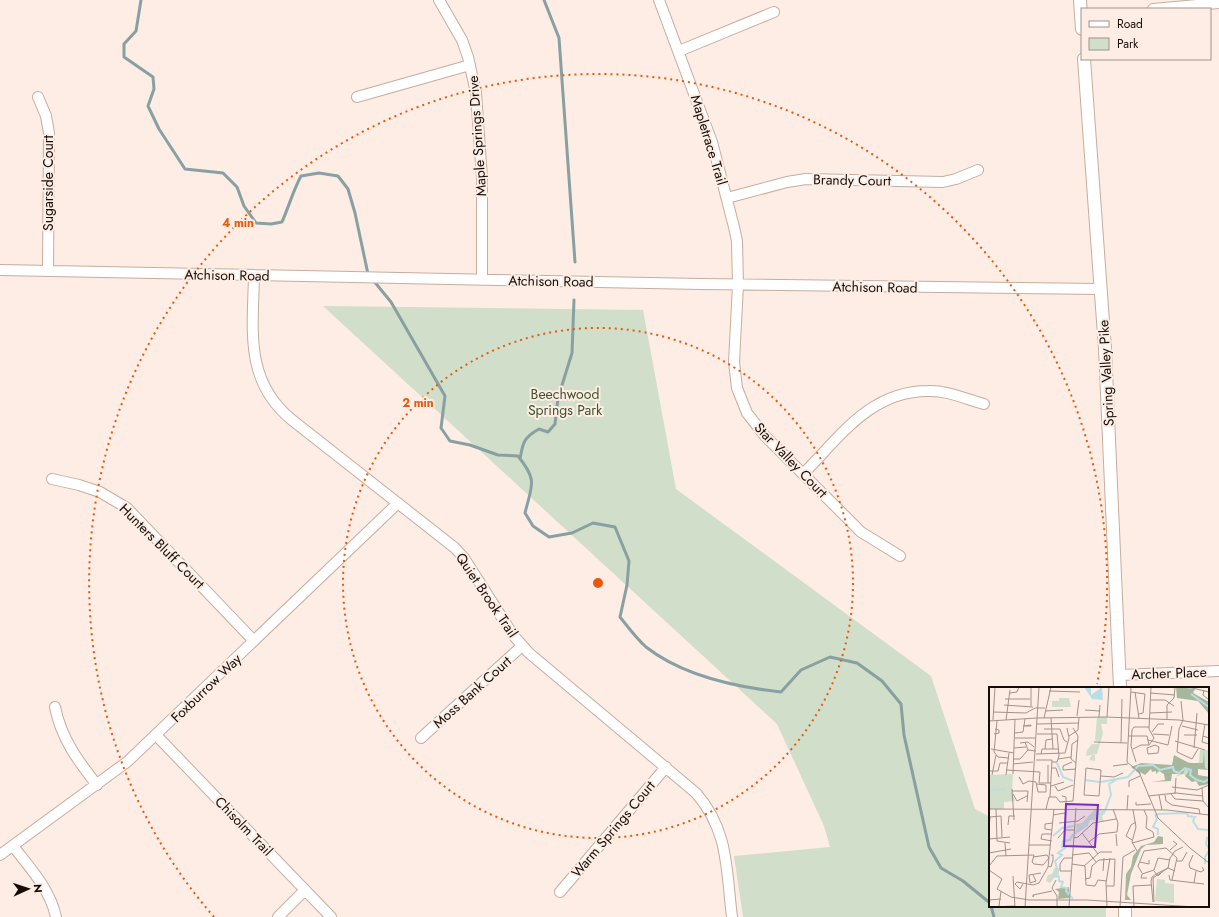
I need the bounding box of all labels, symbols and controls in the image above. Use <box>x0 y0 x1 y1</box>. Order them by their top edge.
legend <box>1081 8 1211 60</box>
text: Road <box>1117 15 1143 33</box>
text: Park <box>1117 35 1139 53</box>
street label: Maple Springs Drive <box>463 75 491 197</box>
street label: Mapletrace Trail <box>686 92 732 188</box>
street label: Sugarside Court <box>38 134 58 231</box>
street label: Brandy Court <box>813 169 892 191</box>
text: 4 min <box>222 214 254 232</box>
street label: Atchison Road <box>184 264 270 286</box>
street label: Atchison Road <box>508 270 594 292</box>
street label: Atchison Road <box>832 276 918 298</box>
street label: Spring Valley Pike <box>1093 319 1119 427</box>
park label: Beechwood Springs Park <box>528 384 603 420</box>
text: 2 min <box>402 394 434 412</box>
street label: Star Valley Court <box>750 418 833 503</box>
street label: Hunters Bluff Court <box>115 499 210 594</box>
street label: Quiet Brook Trail <box>451 549 523 641</box>
centre of rings <box>591 576 605 590</box>
street label: Foxburrow Way <box>166 649 246 727</box>
street label: Moss Bank Court <box>428 651 516 733</box>
street label: Archer Place <box>1131 662 1207 684</box>
inset map <box>989 687 1209 907</box>
street label: Warm Springs Court <box>566 776 660 882</box>
street label: Chisolm Trail <box>210 792 278 860</box>
north arrow <box>8 869 48 909</box>
text: N <box>30 884 46 893</box>

